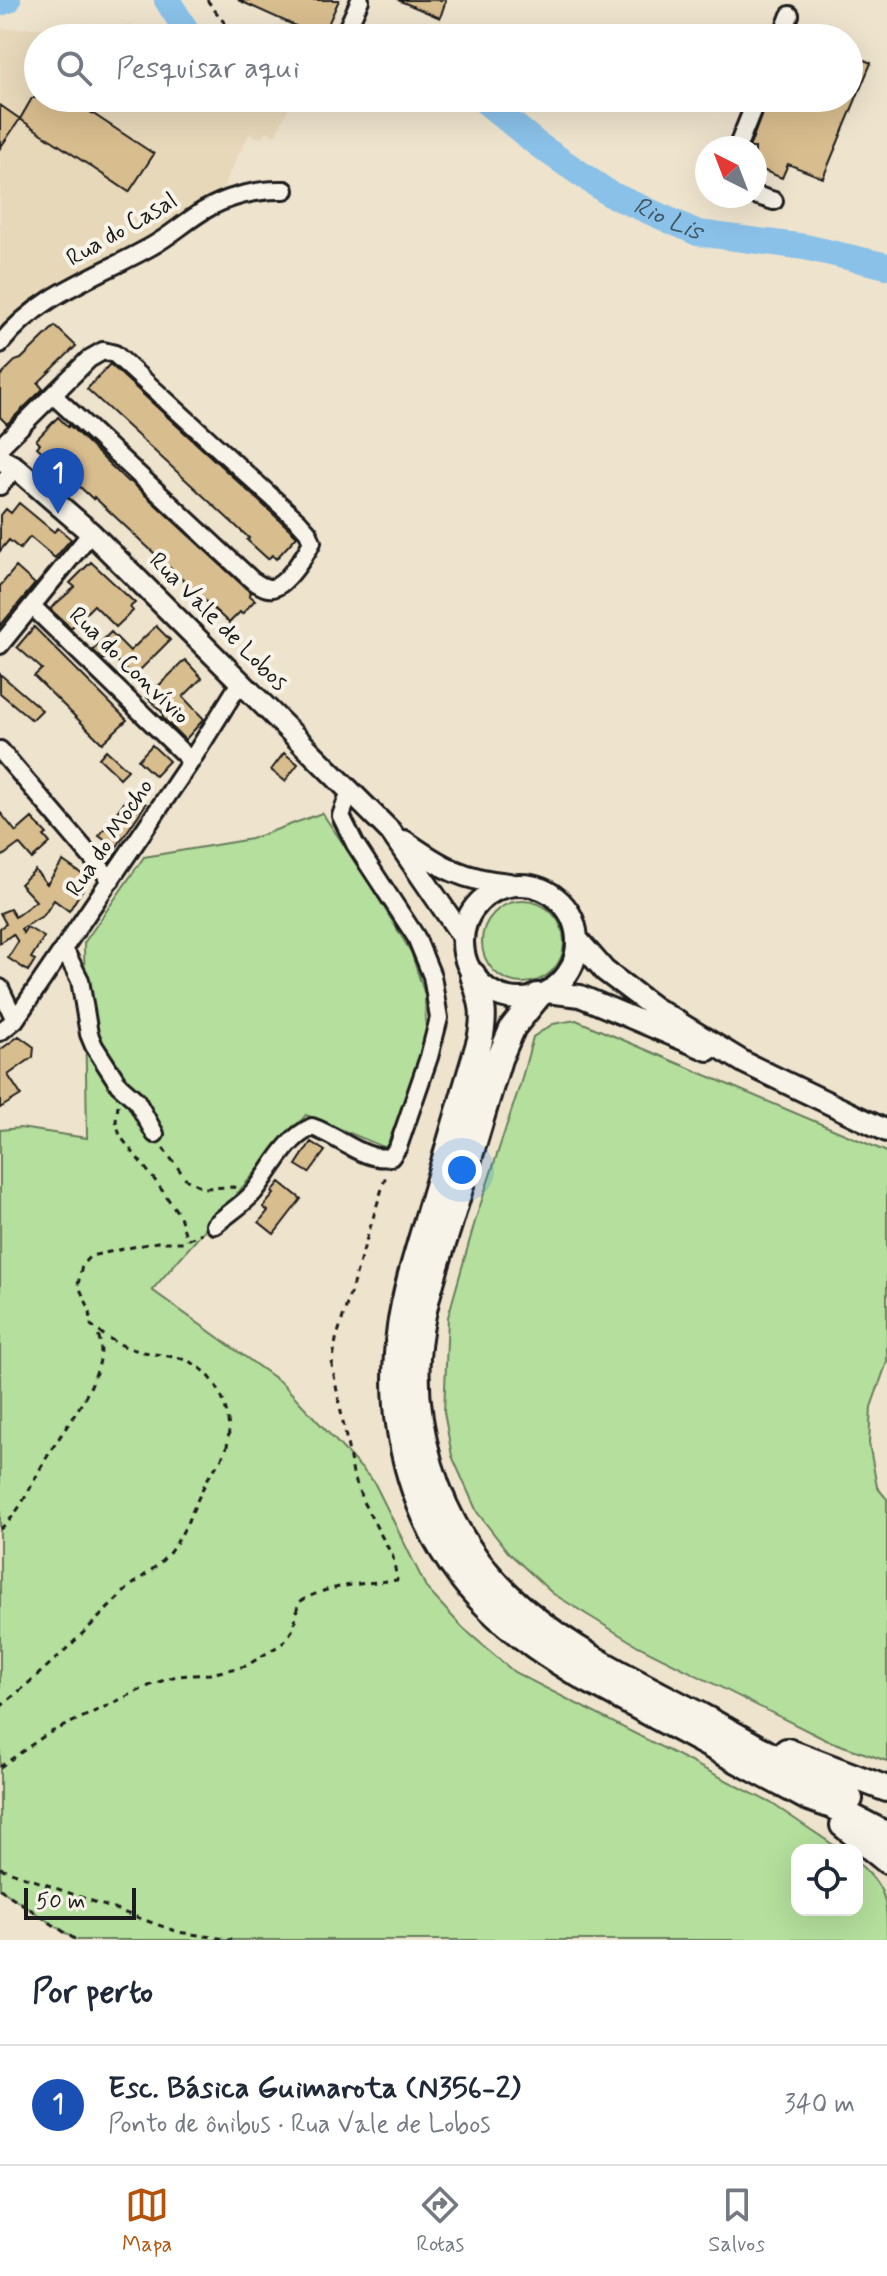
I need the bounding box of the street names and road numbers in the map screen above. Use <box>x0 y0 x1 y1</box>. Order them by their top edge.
street label: Rua do Casal <box>61 186 183 274</box>
street label: Rua Vale de Lobos <box>142 546 294 698</box>
street label: Rua do Convívio <box>62 600 196 732</box>
street label: Rua do Mocho <box>59 773 161 903</box>

